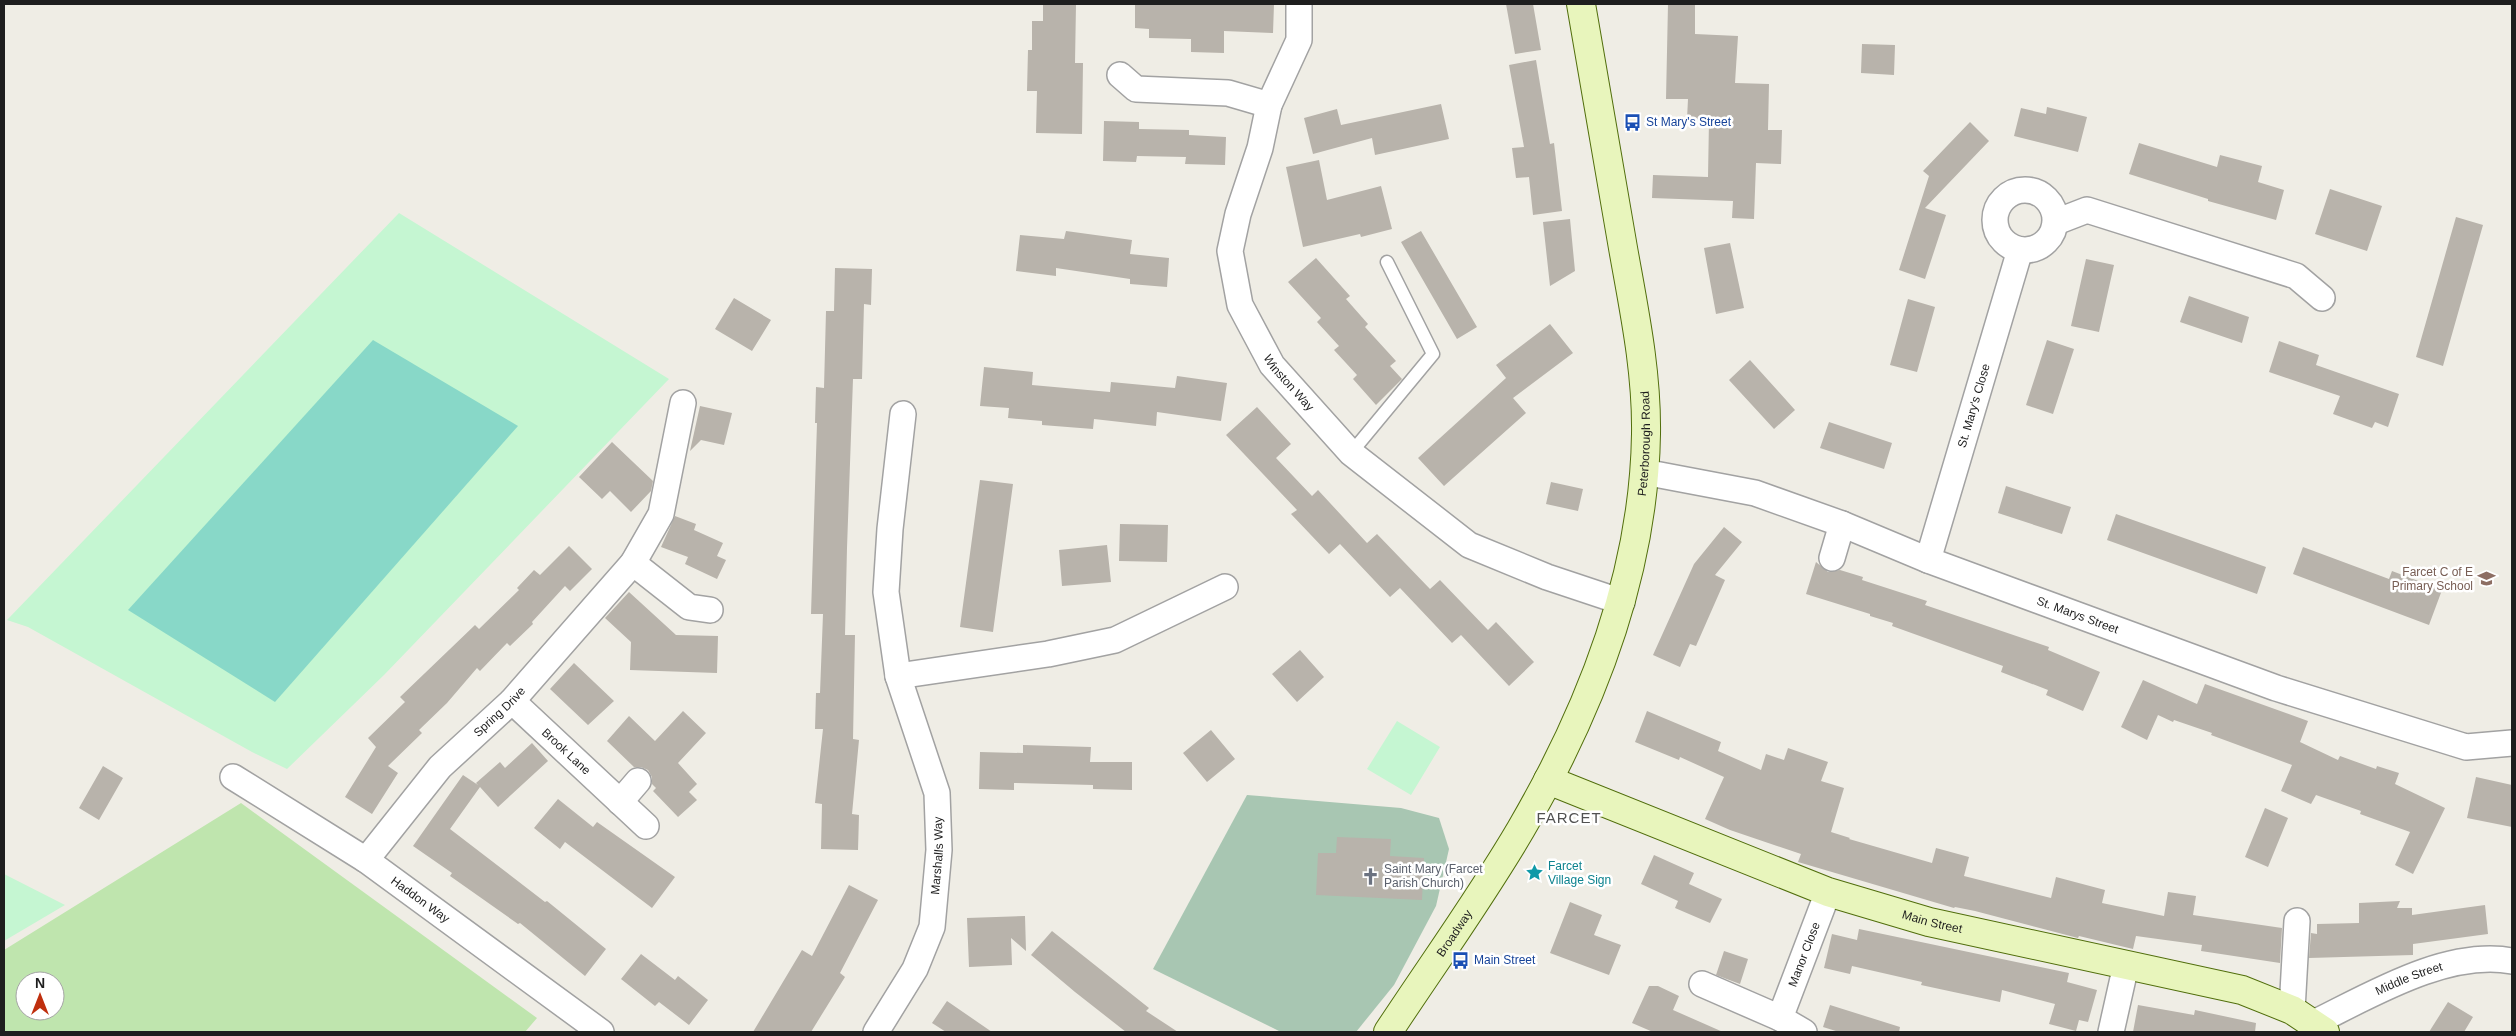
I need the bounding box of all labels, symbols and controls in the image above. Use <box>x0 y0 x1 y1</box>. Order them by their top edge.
bus stop icon: St Mary's Street <box>1622 112 1642 132</box>
place label: St Mary's Street <box>1646 115 1732 129</box>
street label: Winston Way <box>1261 352 1317 414</box>
street label: St. Mary's Close <box>1955 362 1993 449</box>
street label: Peterborough Road <box>1635 391 1653 497</box>
place label: Farcet C of E Primary School <box>2392 565 2473 593</box>
school or university icon: Farcet C of E Primary School <box>2477 569 2497 589</box>
street label: St. Marys Street <box>2035 594 2121 637</box>
street label: Spring Drive <box>471 684 528 740</box>
street label: Brook Lane <box>539 725 594 778</box>
district label: FARCET <box>1536 809 1602 826</box>
street label: Marshalls Way <box>928 816 946 895</box>
place label: Farcet Village Sign <box>1548 859 1611 887</box>
place label: Saint Mary (Farcet Parish Church) <box>1384 862 1483 890</box>
place icon: Farcet Village Sign <box>1524 863 1544 883</box>
church icon: Saint Mary (Farcet Parish Church) <box>1360 866 1380 886</box>
street label: Haddon Way <box>388 874 452 926</box>
street label: Broadway <box>1434 907 1475 959</box>
street label: Main Street <box>1900 907 1964 936</box>
street label: Manor Close <box>1786 920 1823 989</box>
bus stop icon: Main Street <box>1450 950 1470 970</box>
place label: Main Street <box>1474 953 1536 967</box>
street label: Middle Street <box>2373 959 2445 998</box>
north arrow <box>15 971 65 1021</box>
text: N <box>35 975 45 991</box>

